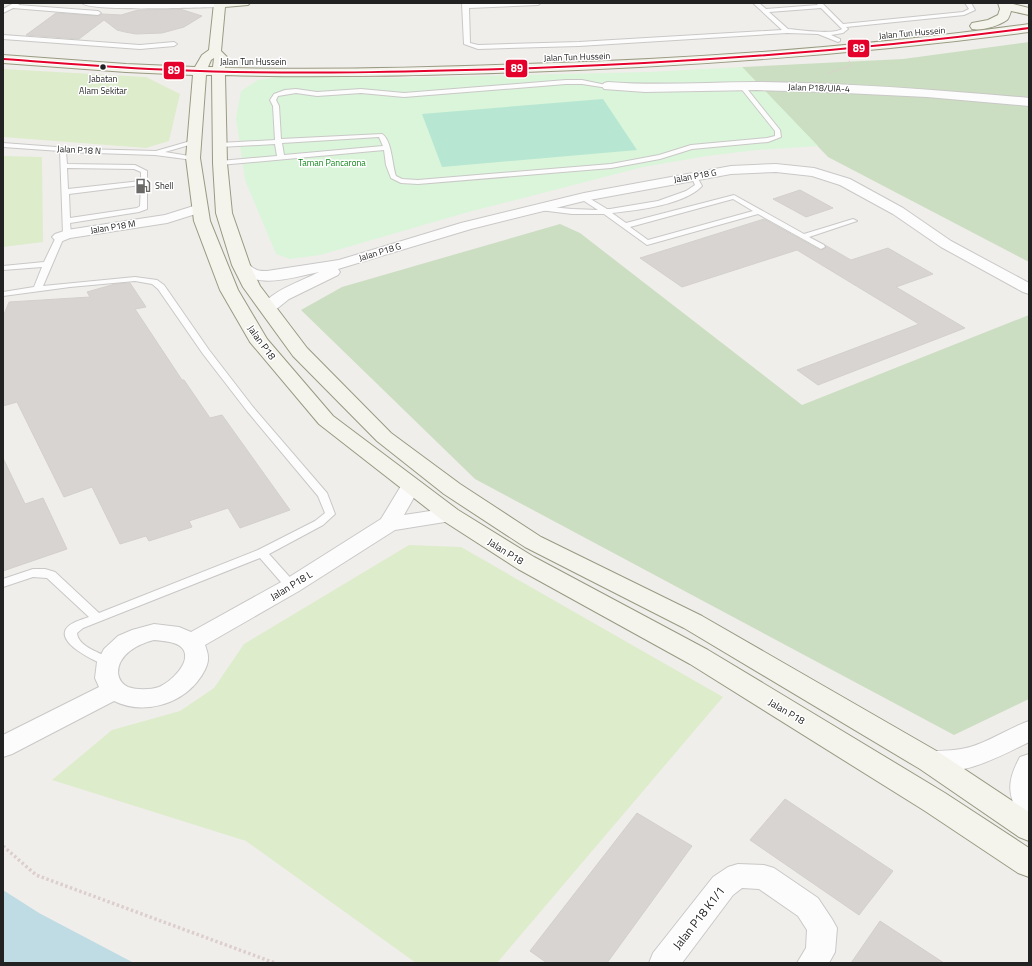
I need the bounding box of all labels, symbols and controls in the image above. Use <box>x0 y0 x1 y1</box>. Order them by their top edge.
street label: Jalan Tun Hussein <box>878 23 946 42</box>
line badge: 89 <box>847 39 870 58</box>
text: 89 <box>853 40 865 56</box>
street label: Jalan Tun Hussein <box>543 49 611 64</box>
street label: Jalan Tun Hussein <box>220 55 286 68</box>
line badge: 89 <box>505 59 528 78</box>
text: 89 <box>511 60 523 76</box>
line badge: 89 <box>163 61 185 80</box>
marker: Jabatan Alam Sekitar <box>98 62 108 72</box>
text: 89 <box>168 62 180 78</box>
place label: Jabatan Alam Sekitar <box>79 72 127 97</box>
street label: Jalan P18/UIA-4 <box>788 80 850 95</box>
street label: Jalan P18 N <box>57 142 101 157</box>
park label: Taman Pancarona <box>298 156 366 169</box>
street label: Jalan P18 G <box>672 165 717 186</box>
fuel station icon: Shell <box>134 177 152 195</box>
place label: Shell <box>155 179 173 192</box>
street label: Jalan P18 M <box>89 217 136 236</box>
street label: Jalan P18 G <box>357 239 403 264</box>
street label: Jalan P18 <box>244 322 280 363</box>
street label: Jalan P18 <box>485 534 527 569</box>
street label: Jalan P18 L <box>267 567 315 604</box>
street label: Jalan P18 <box>766 695 808 728</box>
street label: Jalan P18 K1/1 <box>668 882 729 953</box>

